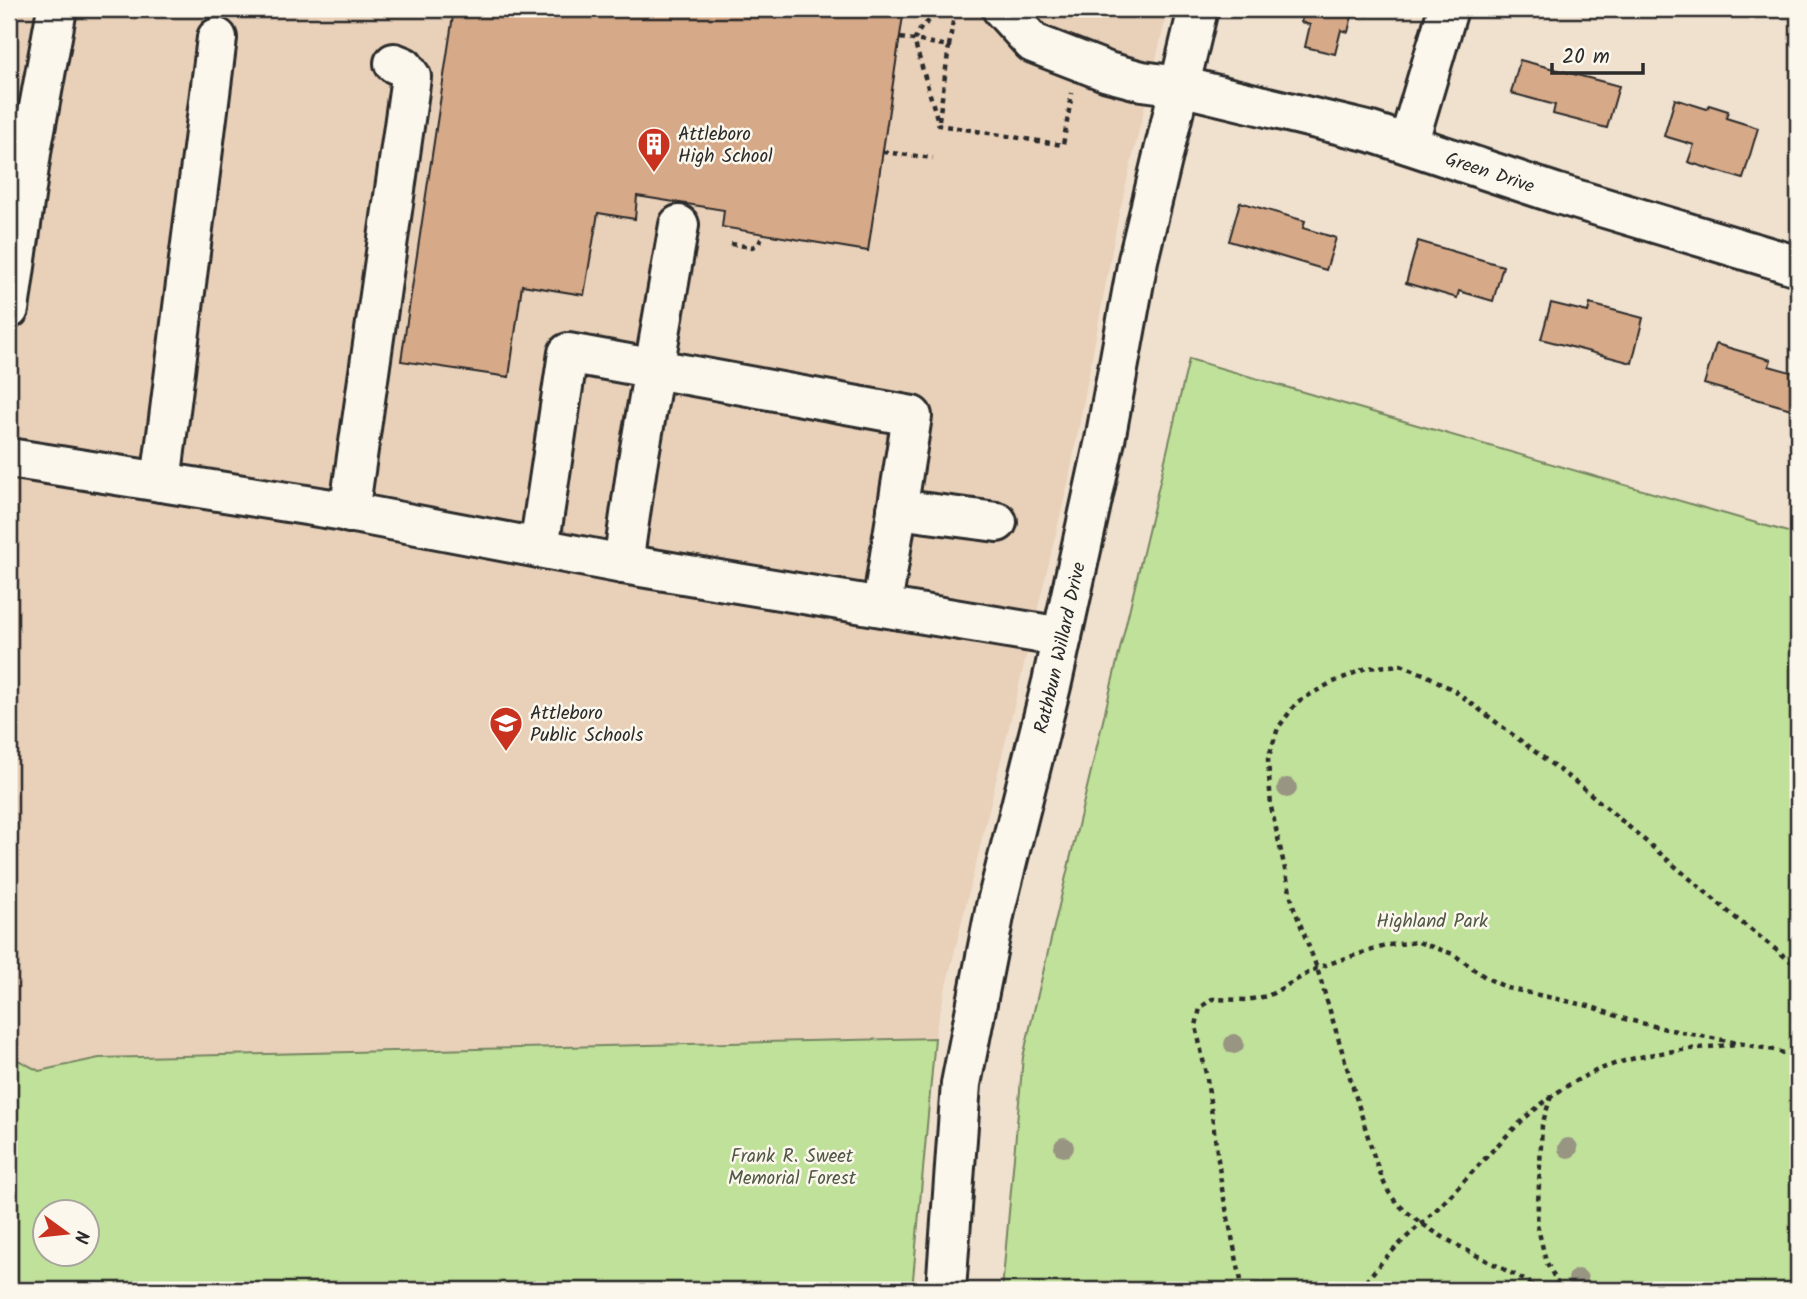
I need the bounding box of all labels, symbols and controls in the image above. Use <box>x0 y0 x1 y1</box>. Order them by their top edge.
scale bar <box>1552 32 1643 76</box>
text: 20 m <box>1562 41 1610 74</box>
place label: Attleboro High School <box>678 120 773 172</box>
building icon: Attleboro High School <box>635 125 673 174</box>
street label: Green Drive <box>1441 145 1539 202</box>
street label: Rathbun Willard Drive <box>1027 559 1095 737</box>
place label: Attleboro Public Schools <box>530 699 643 751</box>
school or university icon: Attleboro Public Schools <box>487 704 525 753</box>
park label: Highland Park <box>1376 907 1488 937</box>
park label: Frank R. Sweet Memorial Forest <box>728 1142 857 1194</box>
north arrow <box>32 1198 102 1268</box>
text: N <box>64 1227 97 1247</box>

